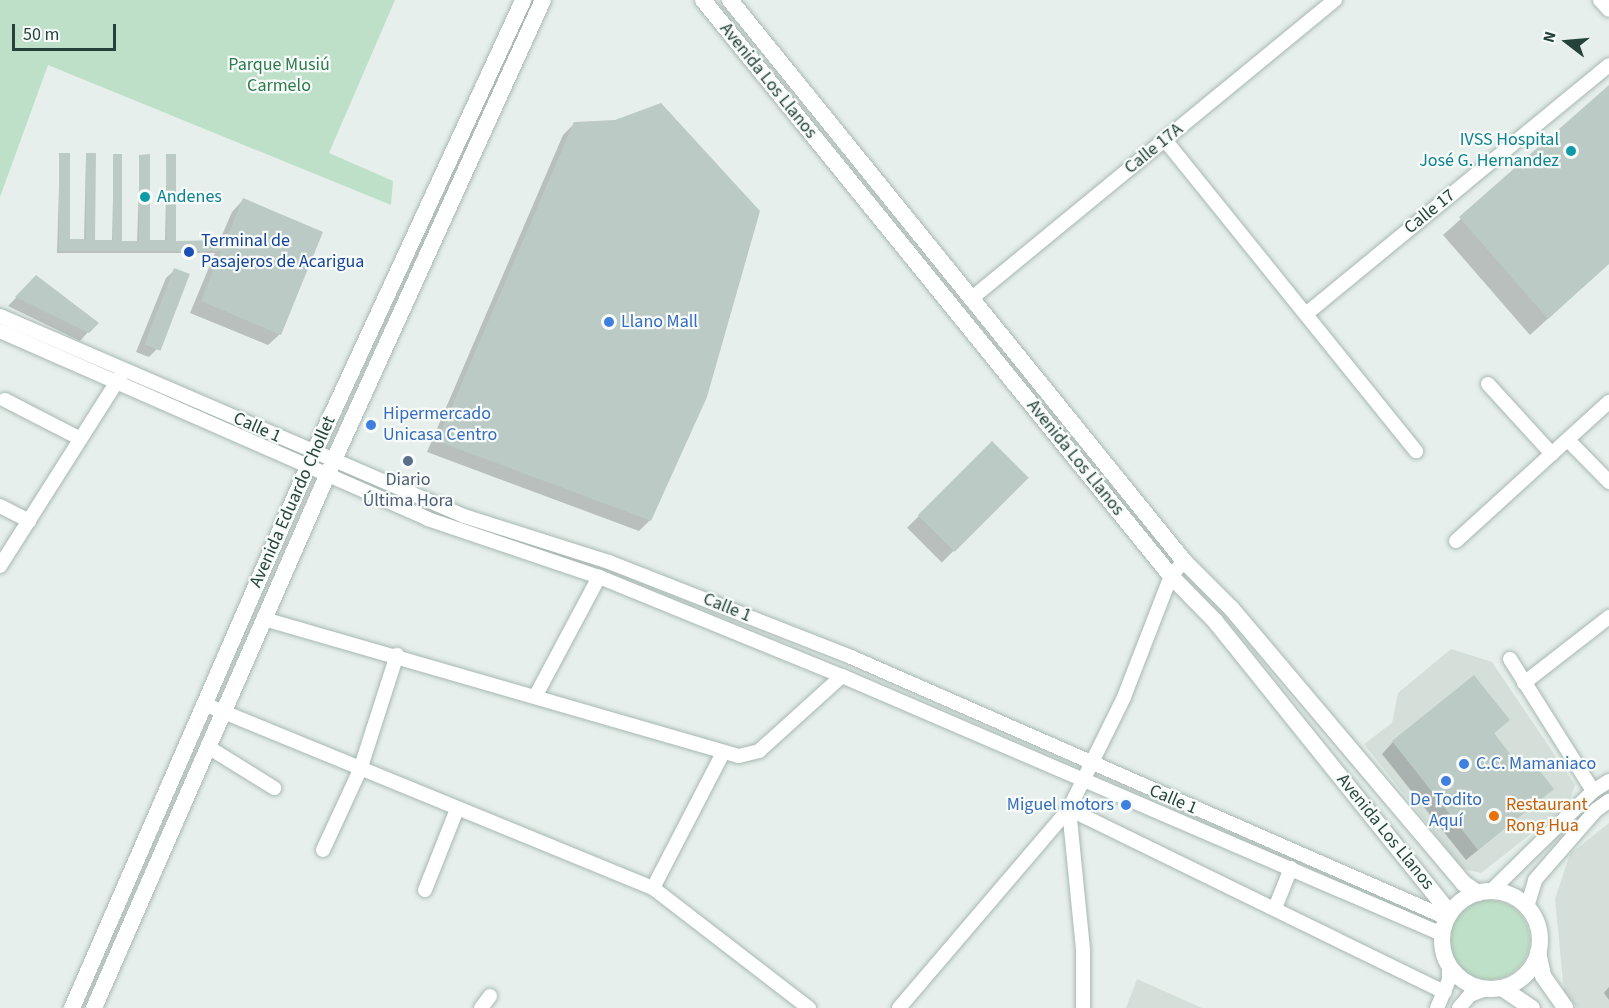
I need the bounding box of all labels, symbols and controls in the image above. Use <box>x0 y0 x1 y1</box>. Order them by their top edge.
scale bar <box>15 12 118 50</box>
north arrow <box>1537 12 1597 72</box>
street label: Avenida Los Llanos <box>715 19 821 143</box>
text: 50 m <box>23 22 59 47</box>
text: N <box>1538 29 1562 45</box>
park label: Parque Musiú Carmelo <box>228 55 330 98</box>
street label: Calle 17A <box>1120 119 1188 179</box>
place label: IVSS Hospital José G. Hernandez <box>1419 130 1559 172</box>
marker: IVSS Hospital José G. Hernandez <box>1564 144 1578 158</box>
street label: Calle 17 <box>1400 185 1460 239</box>
place label: Andenes <box>157 186 222 208</box>
marker: Andenes <box>138 190 152 204</box>
place label: Terminal de Pasajeros de Acarigua <box>201 231 364 274</box>
marker: Terminal de Pasajeros de Acarigua <box>182 245 196 259</box>
place label: Llano Mall <box>621 311 698 333</box>
marker: Llano Mall <box>602 315 616 329</box>
street label: Avenida Los Llanos <box>1022 396 1128 520</box>
place label: Hipermercado Unicasa Centro <box>383 404 497 446</box>
street label: Calle 1 <box>230 408 284 448</box>
street label: Avenida Eduardo Chollet <box>245 413 341 591</box>
marker: Hipermercado Unicasa Centro <box>364 418 378 432</box>
marker: Diario Última Hora <box>401 454 415 468</box>
place label: Diario Última Hora <box>363 470 453 512</box>
street label: Calle 1 <box>700 589 754 627</box>
place label: C.C. Mamaniaco <box>1476 753 1596 775</box>
marker: C.C. Mamaniaco <box>1457 757 1471 771</box>
street label: Avenida Los Llanos <box>1332 770 1438 894</box>
marker: De Todito Aquí <box>1439 774 1453 788</box>
street label: Calle 1 <box>1146 780 1200 820</box>
place label: De Todito Aquí <box>1410 790 1482 832</box>
place label: Miguel motors <box>1007 794 1114 816</box>
place label: Restaurant Rong Hua <box>1506 795 1588 838</box>
marker: Miguel motors <box>1119 798 1133 812</box>
marker: Restaurant Rong Hua <box>1487 809 1501 823</box>

